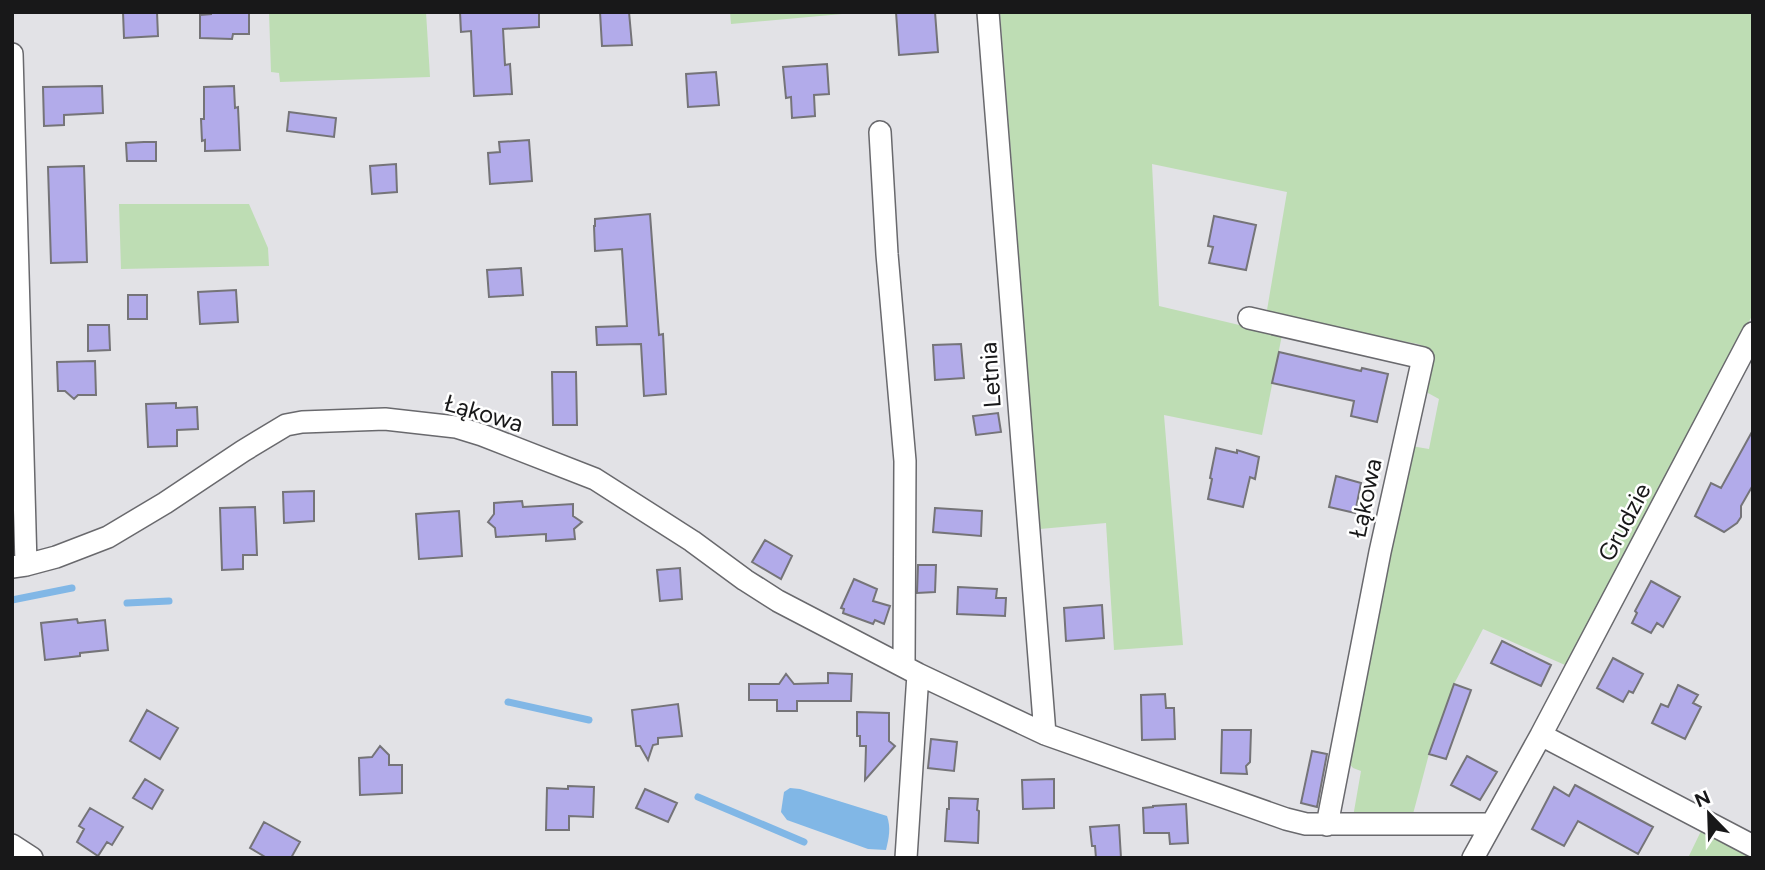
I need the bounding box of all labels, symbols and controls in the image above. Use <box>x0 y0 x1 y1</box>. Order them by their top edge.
street label: Letnia <box>973 341 1007 409</box>
street label: Łąkowa <box>441 388 527 438</box>
street label: Łąkowa <box>1342 456 1388 540</box>
street label: Grudzie <box>1591 478 1657 566</box>
north arrow <box>1674 779 1744 849</box>
text: N <box>1691 785 1714 812</box>

